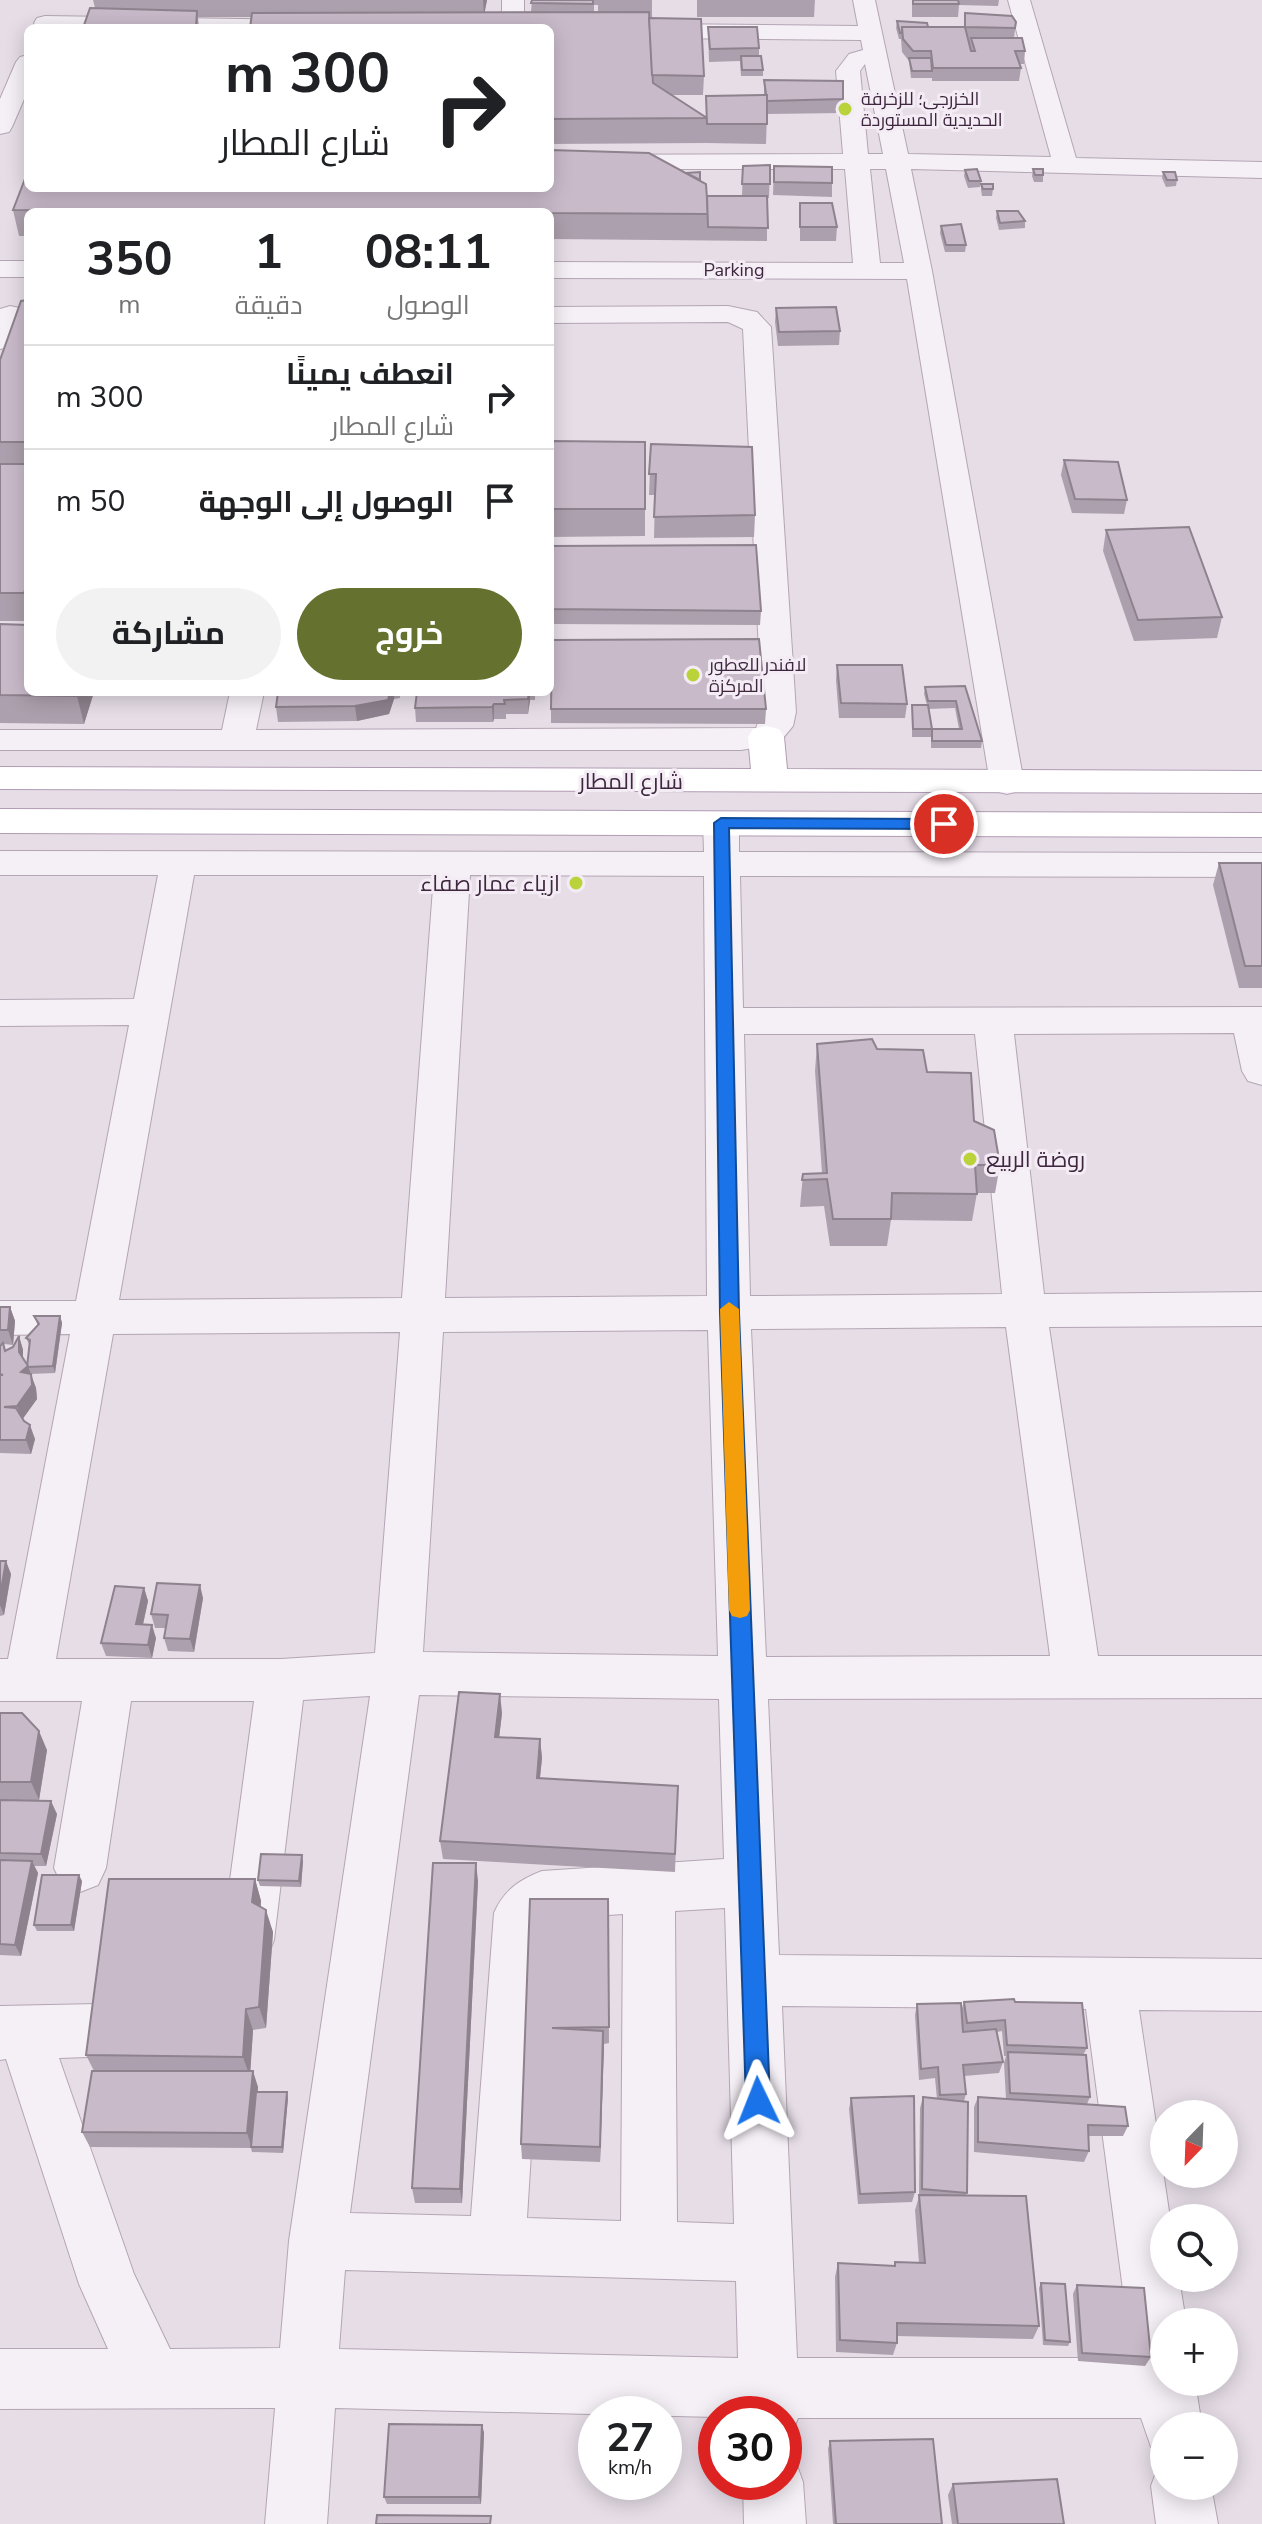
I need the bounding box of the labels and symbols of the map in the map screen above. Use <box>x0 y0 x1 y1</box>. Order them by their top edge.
place label: الخزرجي؛ للزخرفة الحديدية المستوردة <box>861 87 1003 132</box>
marker: الخزرجي؛ للزخرفة الحديدية المستوردة <box>836 100 854 118</box>
street label: Parking <box>704 258 764 282</box>
place label: لافندر للعطور المركزة <box>708 653 806 698</box>
marker: لافندر للعطور المركزة <box>684 666 702 684</box>
street label: شارع المطار <box>577 767 683 797</box>
pin <box>910 790 978 858</box>
place label: ازياء عمار صفاء <box>420 869 560 899</box>
marker: ازياء عمار صفاء <box>567 874 585 892</box>
place label: روضة الربيع <box>986 1145 1085 1175</box>
marker: روضة الربيع <box>961 1150 979 1168</box>
position arrow <box>716 2059 800 2143</box>
north arrow <box>1150 2100 1238 2188</box>
speed limit sign: 30 <box>698 2396 802 2500</box>

